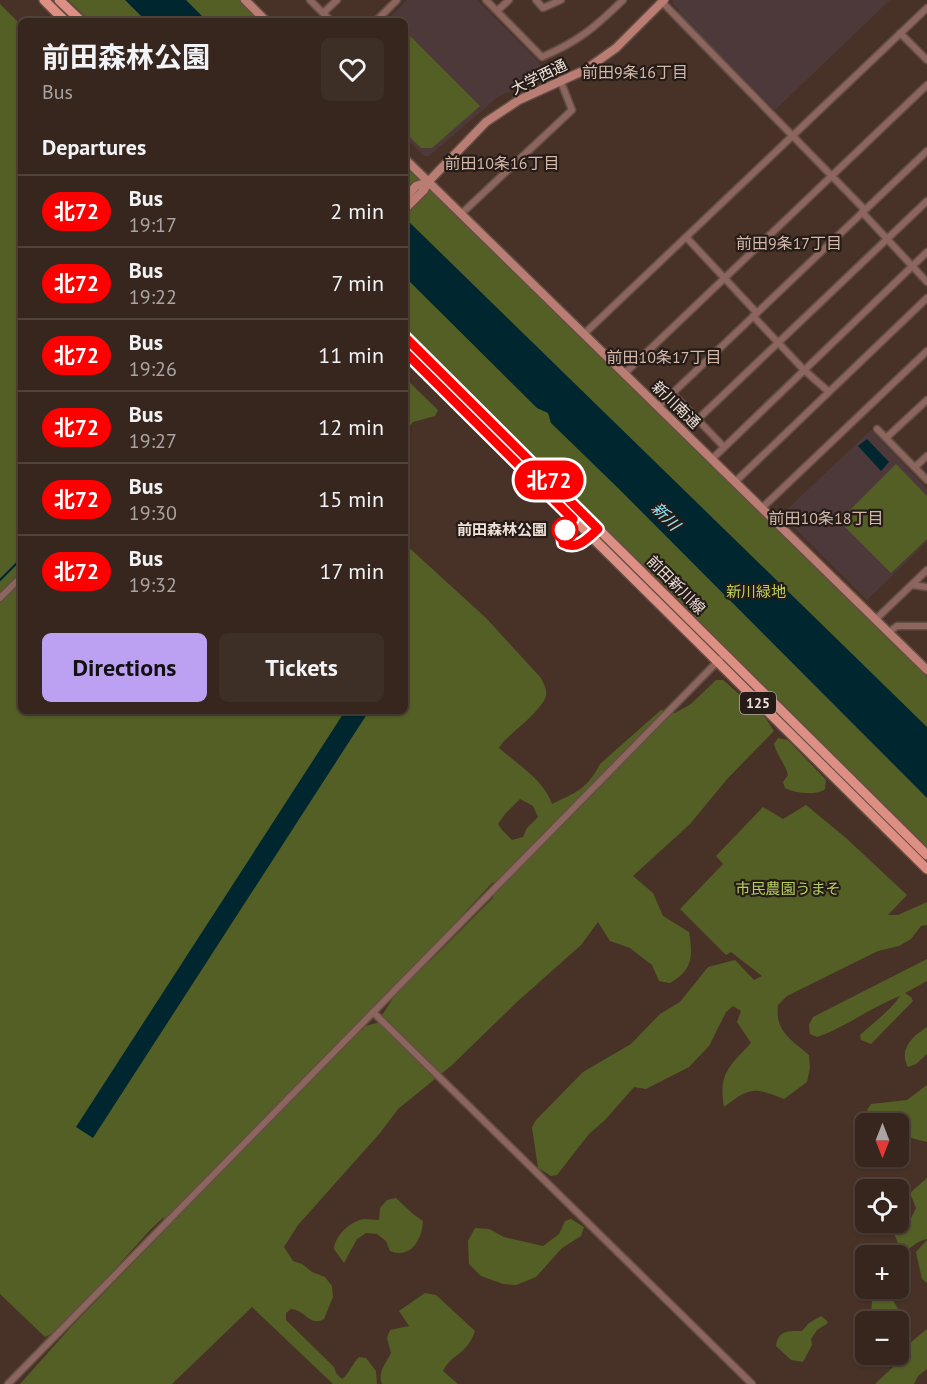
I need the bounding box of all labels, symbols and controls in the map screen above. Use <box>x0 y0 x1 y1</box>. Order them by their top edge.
text: 前田森林公園 <box>42 38 210 75</box>
button: heart <box>321 38 384 101</box>
street label: 大学西通 <box>508 55 570 98</box>
district label: 前田9条16丁目 <box>582 62 688 82</box>
text: Bus <box>42 79 73 105</box>
text: Departures <box>42 133 146 161</box>
district label: 前田10条16丁目 <box>445 153 559 173</box>
text: Bus <box>129 184 163 212</box>
text: 2 min <box>330 197 384 225</box>
text: 北72 <box>54 198 99 225</box>
text: 19:17 <box>129 212 177 238</box>
district label: 前田9条17丁目 <box>736 233 842 253</box>
text: Bus <box>129 256 163 284</box>
text: 7 min <box>332 269 384 297</box>
text: 北72 <box>54 270 99 297</box>
text: 19:22 <box>129 284 177 310</box>
text: Bus <box>129 328 163 356</box>
text: 11 min <box>318 341 384 369</box>
text: 北72 <box>54 342 99 369</box>
district label: 前田10条17丁目 <box>607 347 721 367</box>
text: 19:26 <box>129 356 177 382</box>
street label: 新川南通 <box>648 377 705 432</box>
text: Bus <box>129 400 163 428</box>
text: 12 min <box>318 413 384 441</box>
text: 北72 <box>54 414 99 441</box>
text: 19:27 <box>129 428 177 454</box>
line badge: 北72 <box>514 460 584 500</box>
text: 北72 <box>527 467 571 494</box>
text: Bus <box>129 472 163 500</box>
text: 15 min <box>318 485 384 513</box>
text: 北72 <box>54 486 99 513</box>
water label: 新川 <box>648 498 686 536</box>
text: 19:30 <box>129 500 177 526</box>
district label: 前田10条18丁目 <box>769 508 883 528</box>
marker: 前田森林公園 <box>552 517 578 543</box>
place label: 前田森林公園 <box>457 520 547 539</box>
text: Bus <box>129 544 163 572</box>
street label: 前田新川線 <box>643 551 710 618</box>
text: 17 min <box>320 557 384 585</box>
text: 北72 <box>54 558 99 585</box>
text: 19:32 <box>129 572 177 598</box>
park label: 新川緑地 <box>726 582 786 601</box>
button: Directions <box>42 633 207 702</box>
button: Tickets <box>219 633 384 702</box>
road number: 125 <box>740 692 776 714</box>
park label: 市民農園うまそ <box>735 879 841 898</box>
north arrow <box>855 1113 909 1167</box>
map controls <box>855 1113 909 1365</box>
button: locate <box>855 1179 909 1233</box>
button: + <box>855 1245 909 1299</box>
button: − <box>855 1311 909 1365</box>

